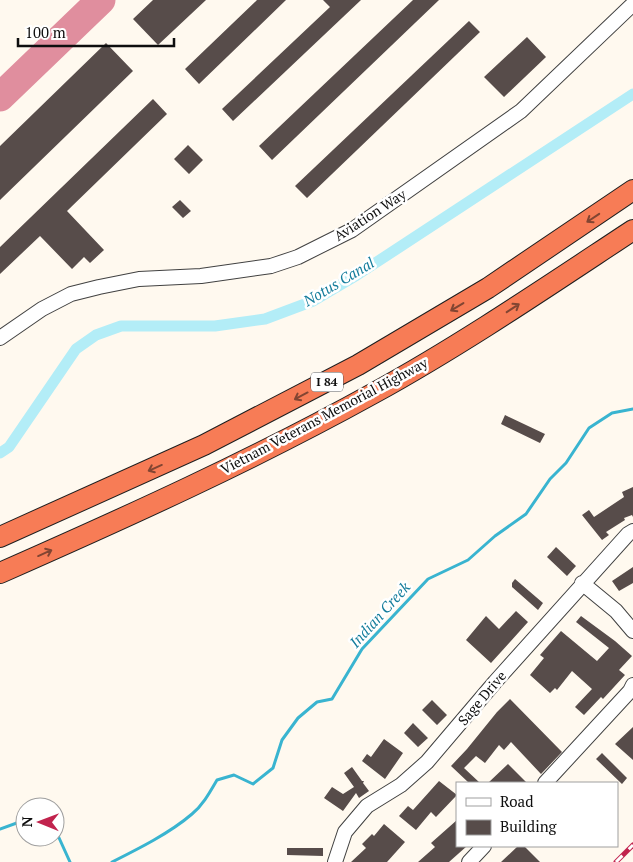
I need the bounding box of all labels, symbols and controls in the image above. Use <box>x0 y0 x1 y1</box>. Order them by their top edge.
scale bar <box>18 15 174 47</box>
text: 100 m <box>25 22 66 42</box>
street label: Aviation Way <box>330 184 410 245</box>
one-way arrow <box>586 213 600 223</box>
water label: Notus Canal <box>298 252 378 311</box>
one-way arrow <box>450 302 464 312</box>
one-way arrow <box>506 302 520 312</box>
street label: Vietnam Veterans Memorial Highway <box>217 352 431 478</box>
road number: I 84 <box>311 372 343 392</box>
one-way arrow <box>293 391 308 401</box>
one-way arrow <box>148 463 163 473</box>
one-way arrow <box>37 548 52 558</box>
water label: Indian Creek <box>344 577 415 652</box>
street label: Sage Drive <box>453 666 510 729</box>
legend <box>456 782 618 847</box>
text: Road <box>500 791 533 811</box>
north arrow <box>15 797 65 847</box>
text: N <box>17 816 36 827</box>
text: Building <box>500 816 558 836</box>

